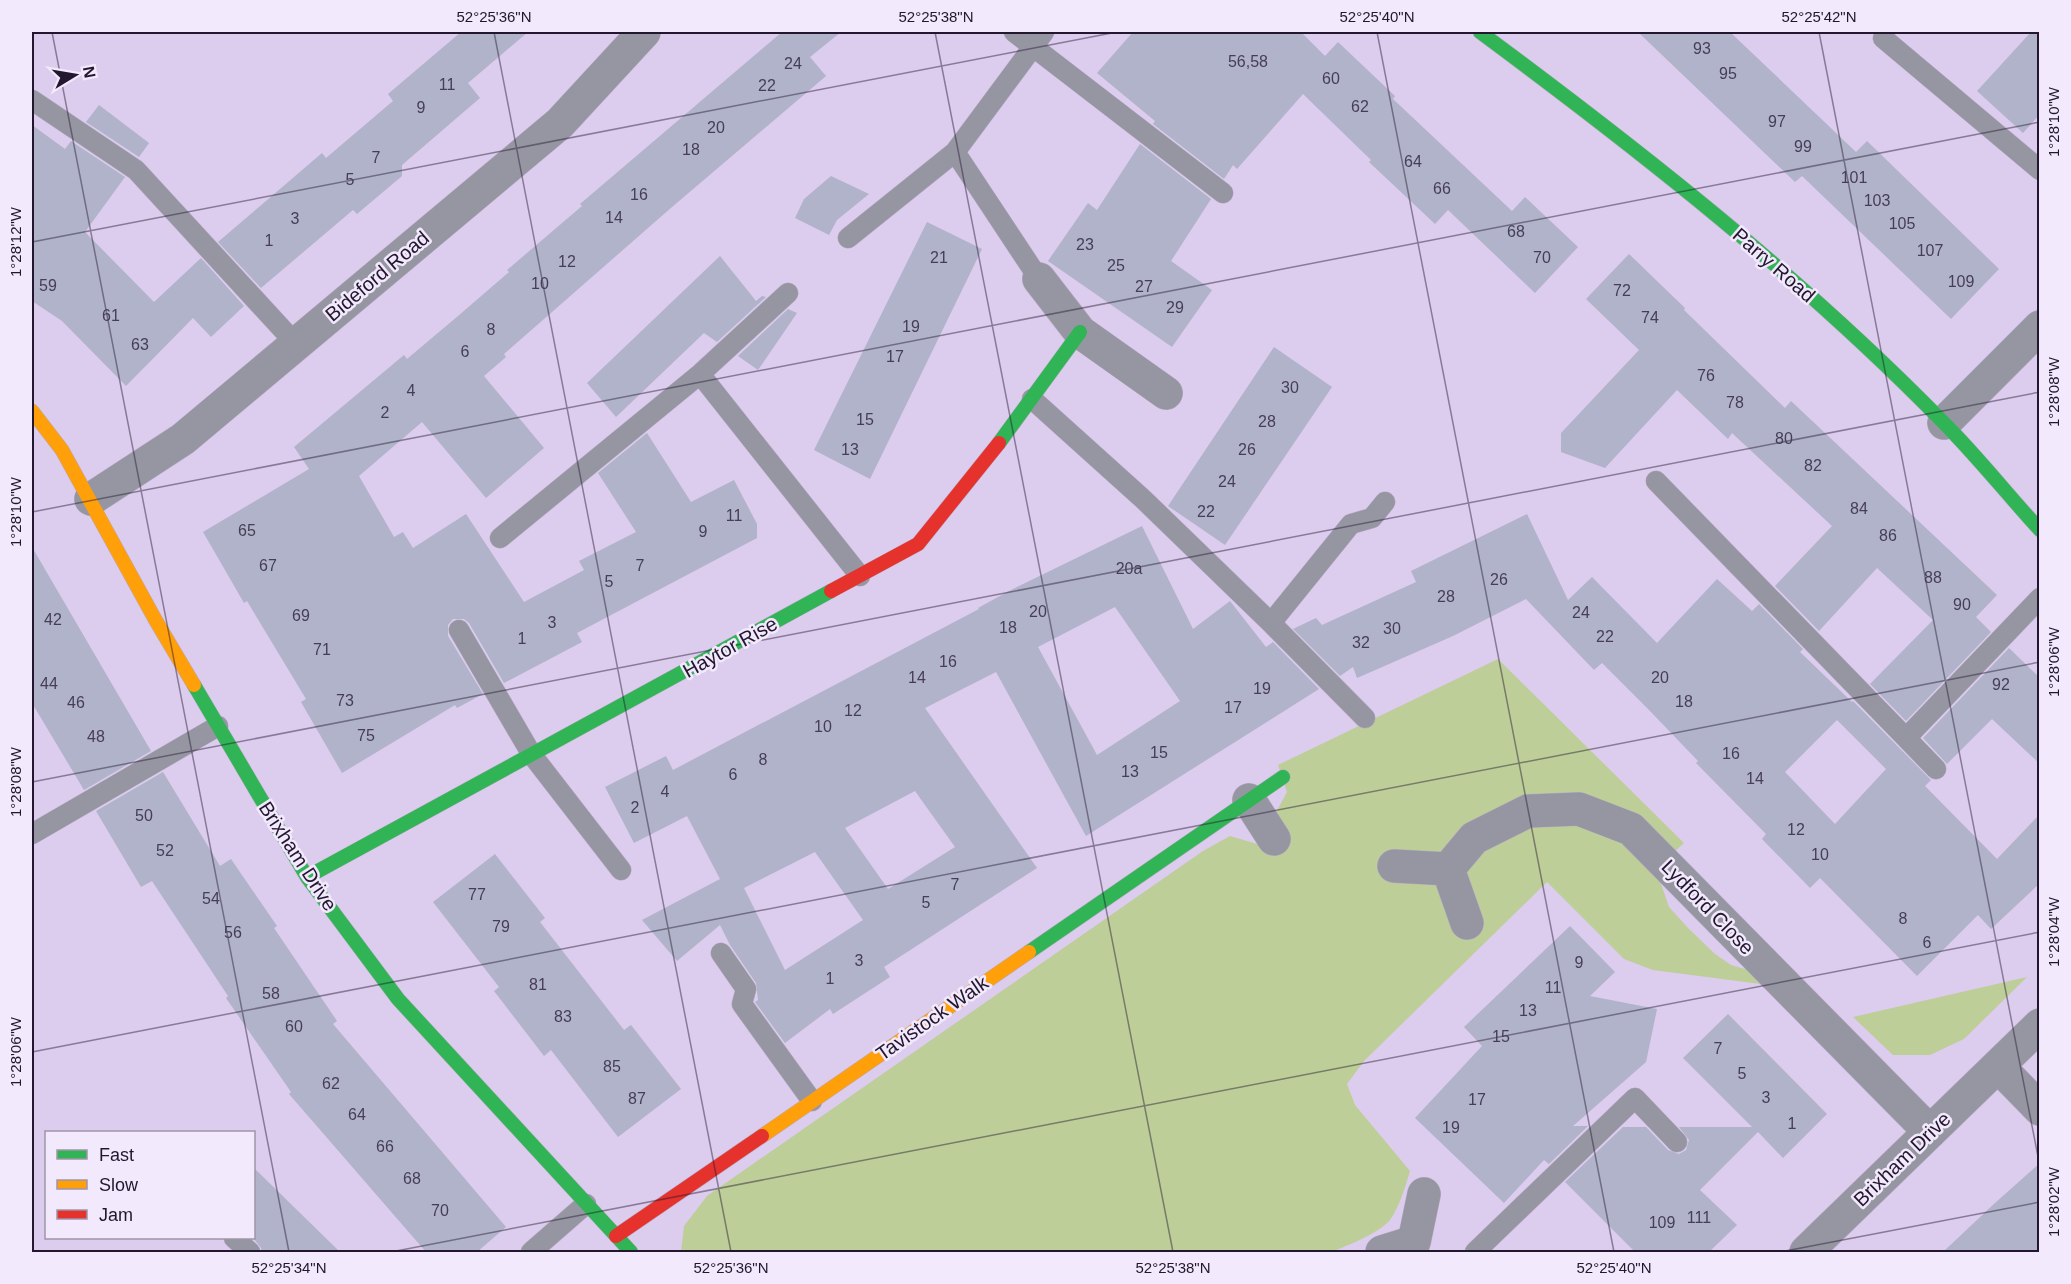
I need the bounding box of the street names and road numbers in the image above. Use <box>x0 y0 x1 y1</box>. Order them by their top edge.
street label: Parry Road <box>1729 224 1819 306</box>
street label: Bideford Road <box>321 226 433 326</box>
street label: Haytor Rise <box>679 612 781 682</box>
street label: Brixham Drive <box>255 797 341 915</box>
street label: Lydford Close <box>1657 855 1759 959</box>
street label: Tavistock Walk <box>872 971 993 1065</box>
street label: Brixham Drive <box>1849 1107 1955 1211</box>

